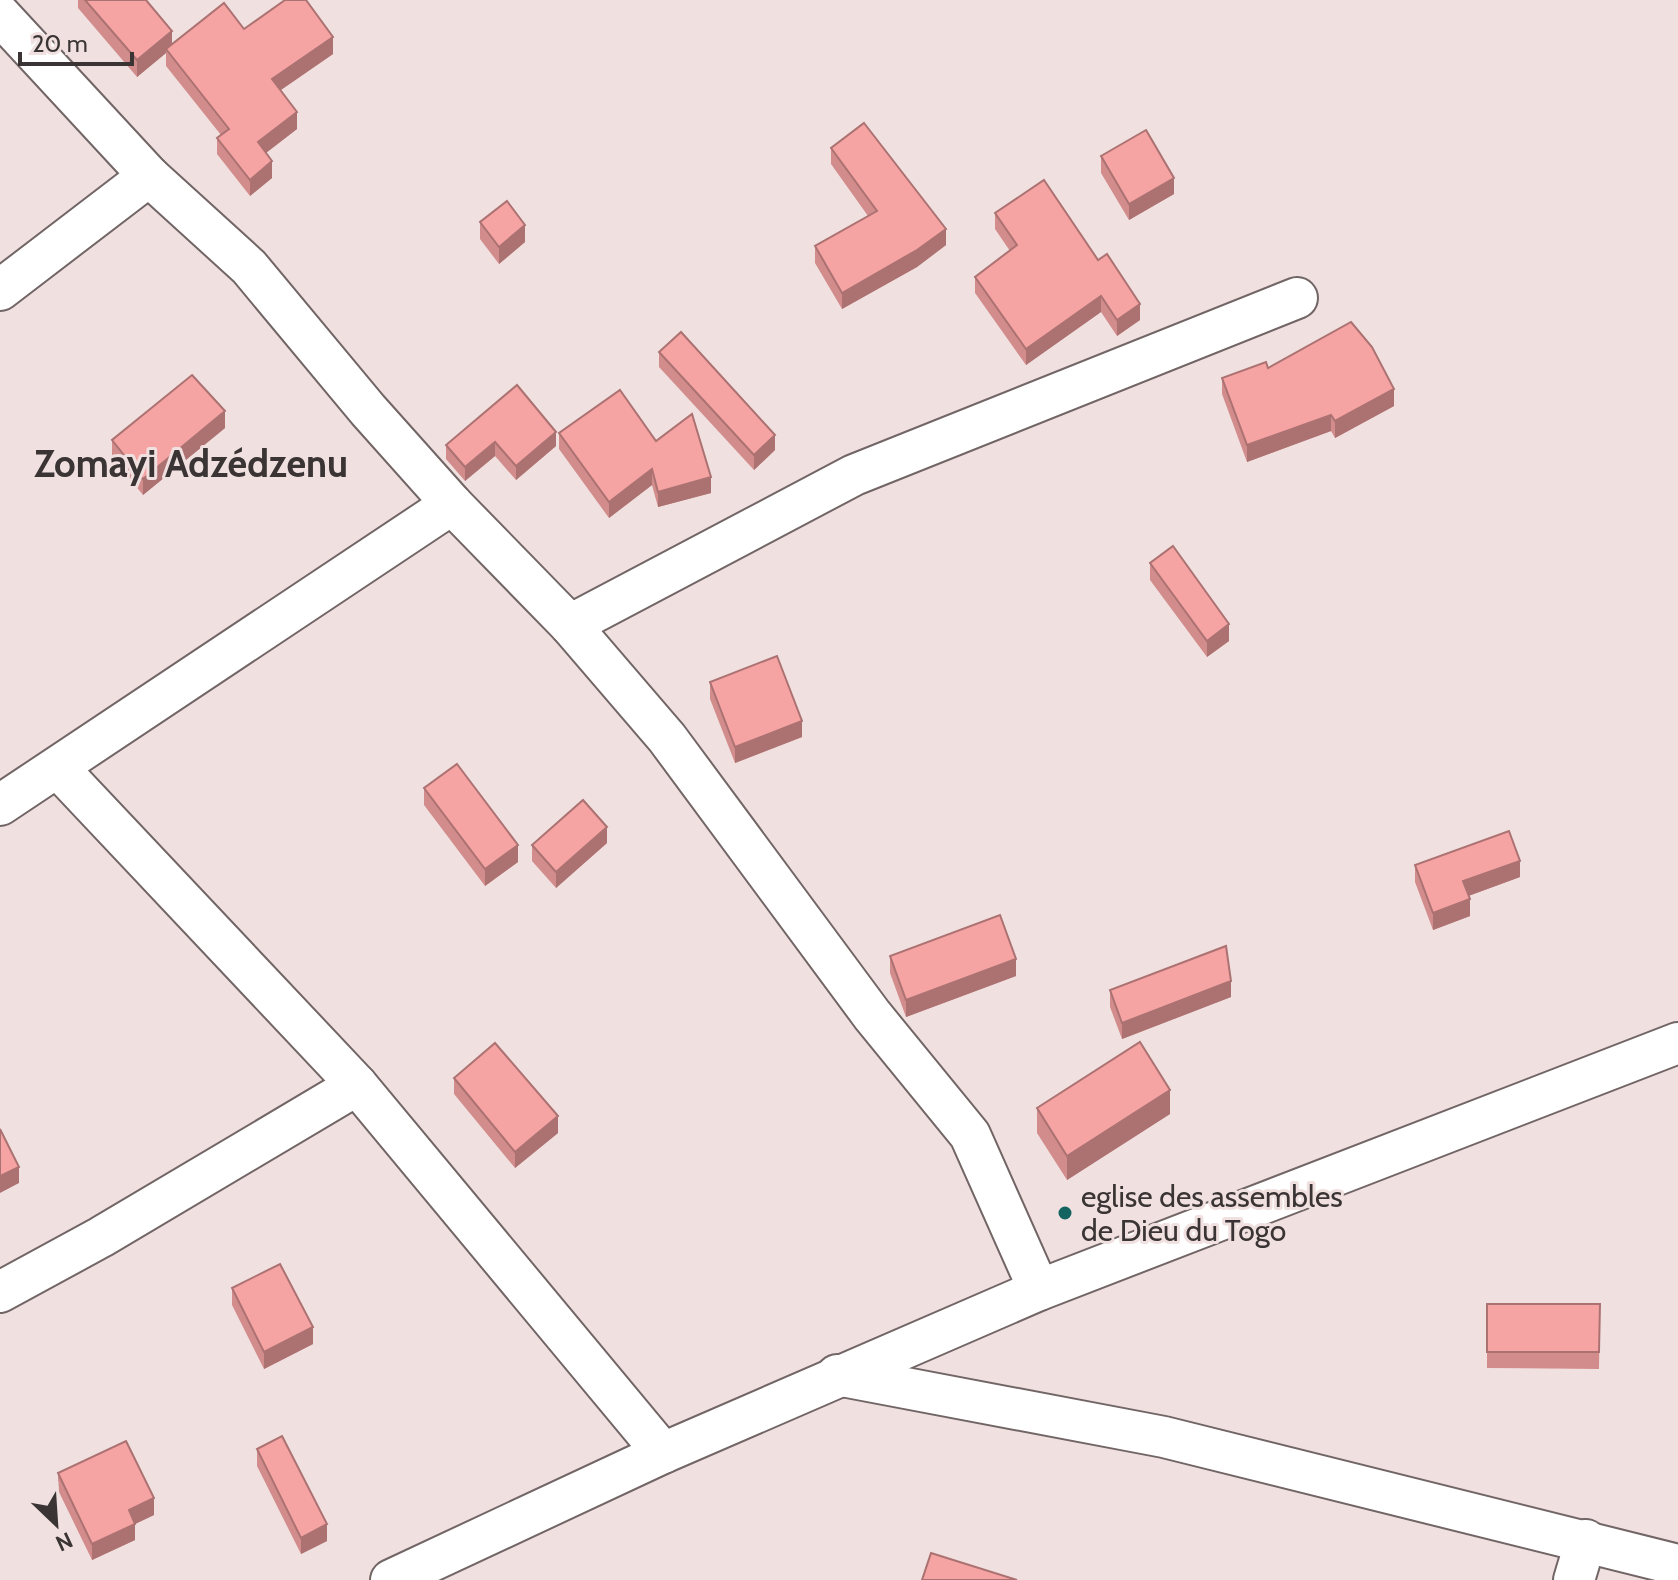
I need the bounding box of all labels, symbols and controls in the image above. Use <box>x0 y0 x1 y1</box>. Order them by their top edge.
scale bar <box>20 16 132 66</box>
text: 20 m <box>32 29 88 58</box>
district label: Zomayi Adzédzenu <box>34 440 348 487</box>
place label: eglise des assembles de Dieu du Togo <box>1081 1178 1343 1249</box>
marker: eglise des assembles de Dieu du Togo <box>1056 1204 1074 1222</box>
north arrow <box>16 1484 96 1564</box>
text: N <box>51 1526 77 1557</box>

